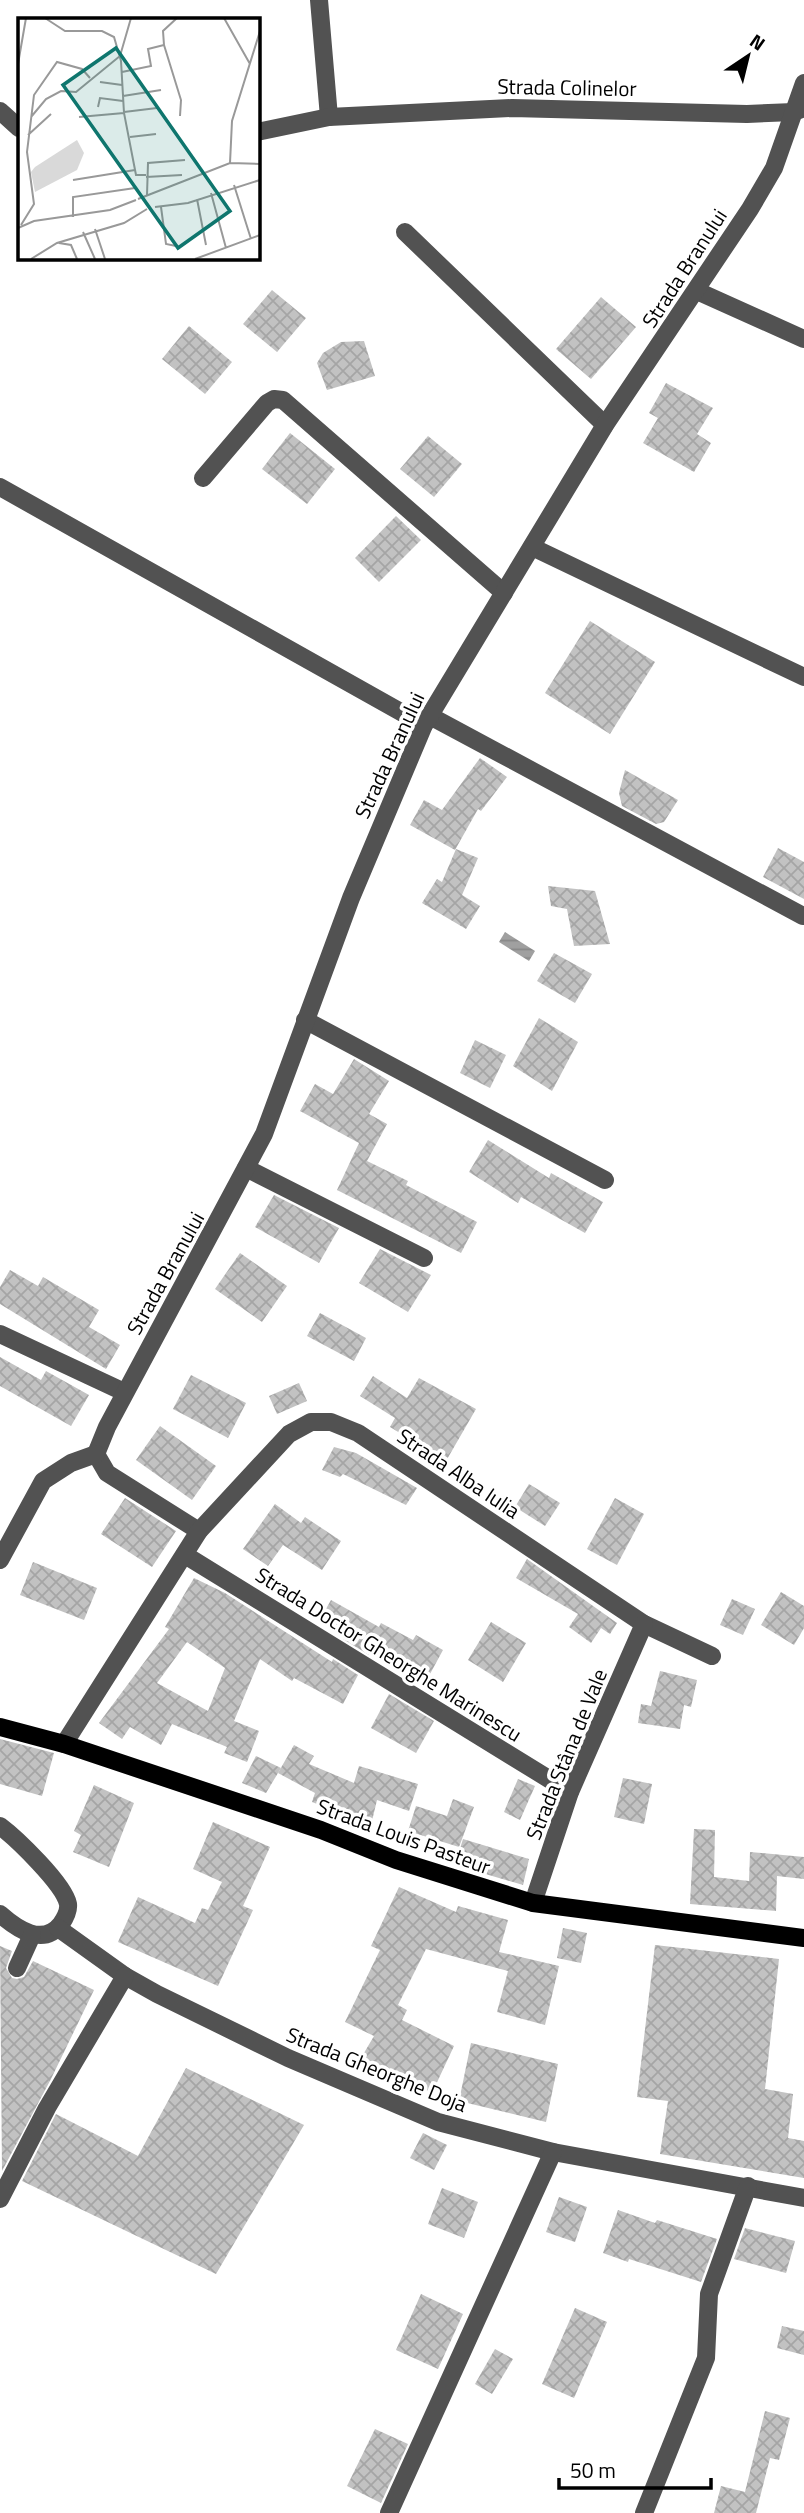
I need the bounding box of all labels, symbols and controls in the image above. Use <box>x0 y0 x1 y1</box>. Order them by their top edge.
inset map <box>18 18 259 259</box>
north arrow <box>713 21 783 91</box>
text: N <box>744 26 772 57</box>
street label: Strada Colinelor <box>497 70 637 104</box>
street label: Strada Branului <box>633 202 735 334</box>
street label: Strada Branului <box>346 686 432 824</box>
street label: Strada Branului <box>118 1206 212 1340</box>
street label: Strada Alba Iulia <box>391 1420 527 1526</box>
street label: Strada Doctor Gheorghe Marinescu <box>249 1559 529 1749</box>
street label: Strada Stâna de Vale <box>517 1664 615 1844</box>
street label: Strada Louis Pasteur <box>313 1790 495 1882</box>
street label: Strada Gheorghe Doja <box>282 2018 473 2120</box>
scale bar <box>559 2446 711 2490</box>
text: 50 m <box>570 2454 616 2486</box>

